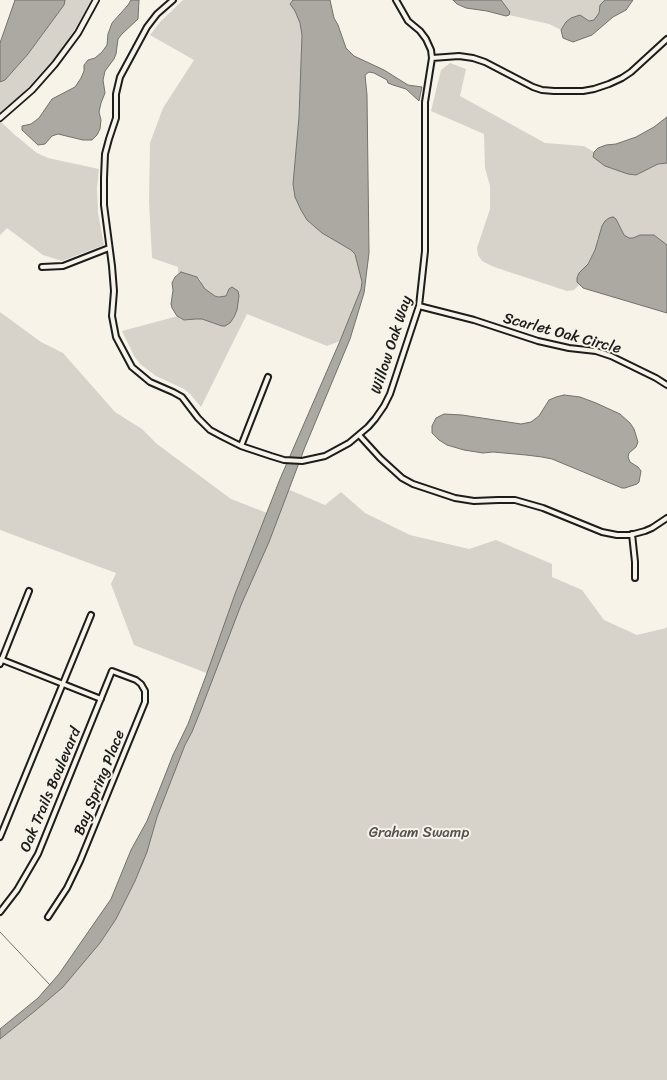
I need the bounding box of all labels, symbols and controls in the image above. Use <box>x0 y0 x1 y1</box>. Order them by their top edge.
street label: Willow Oak Way <box>368 294 416 396</box>
street label: Scarlet Oak Circle <box>501 310 623 358</box>
street label: Oak Trails Boulevard <box>17 725 85 855</box>
street label: Bay Spring Place <box>71 728 129 838</box>
park label: Graham Swamp <box>369 824 469 842</box>

